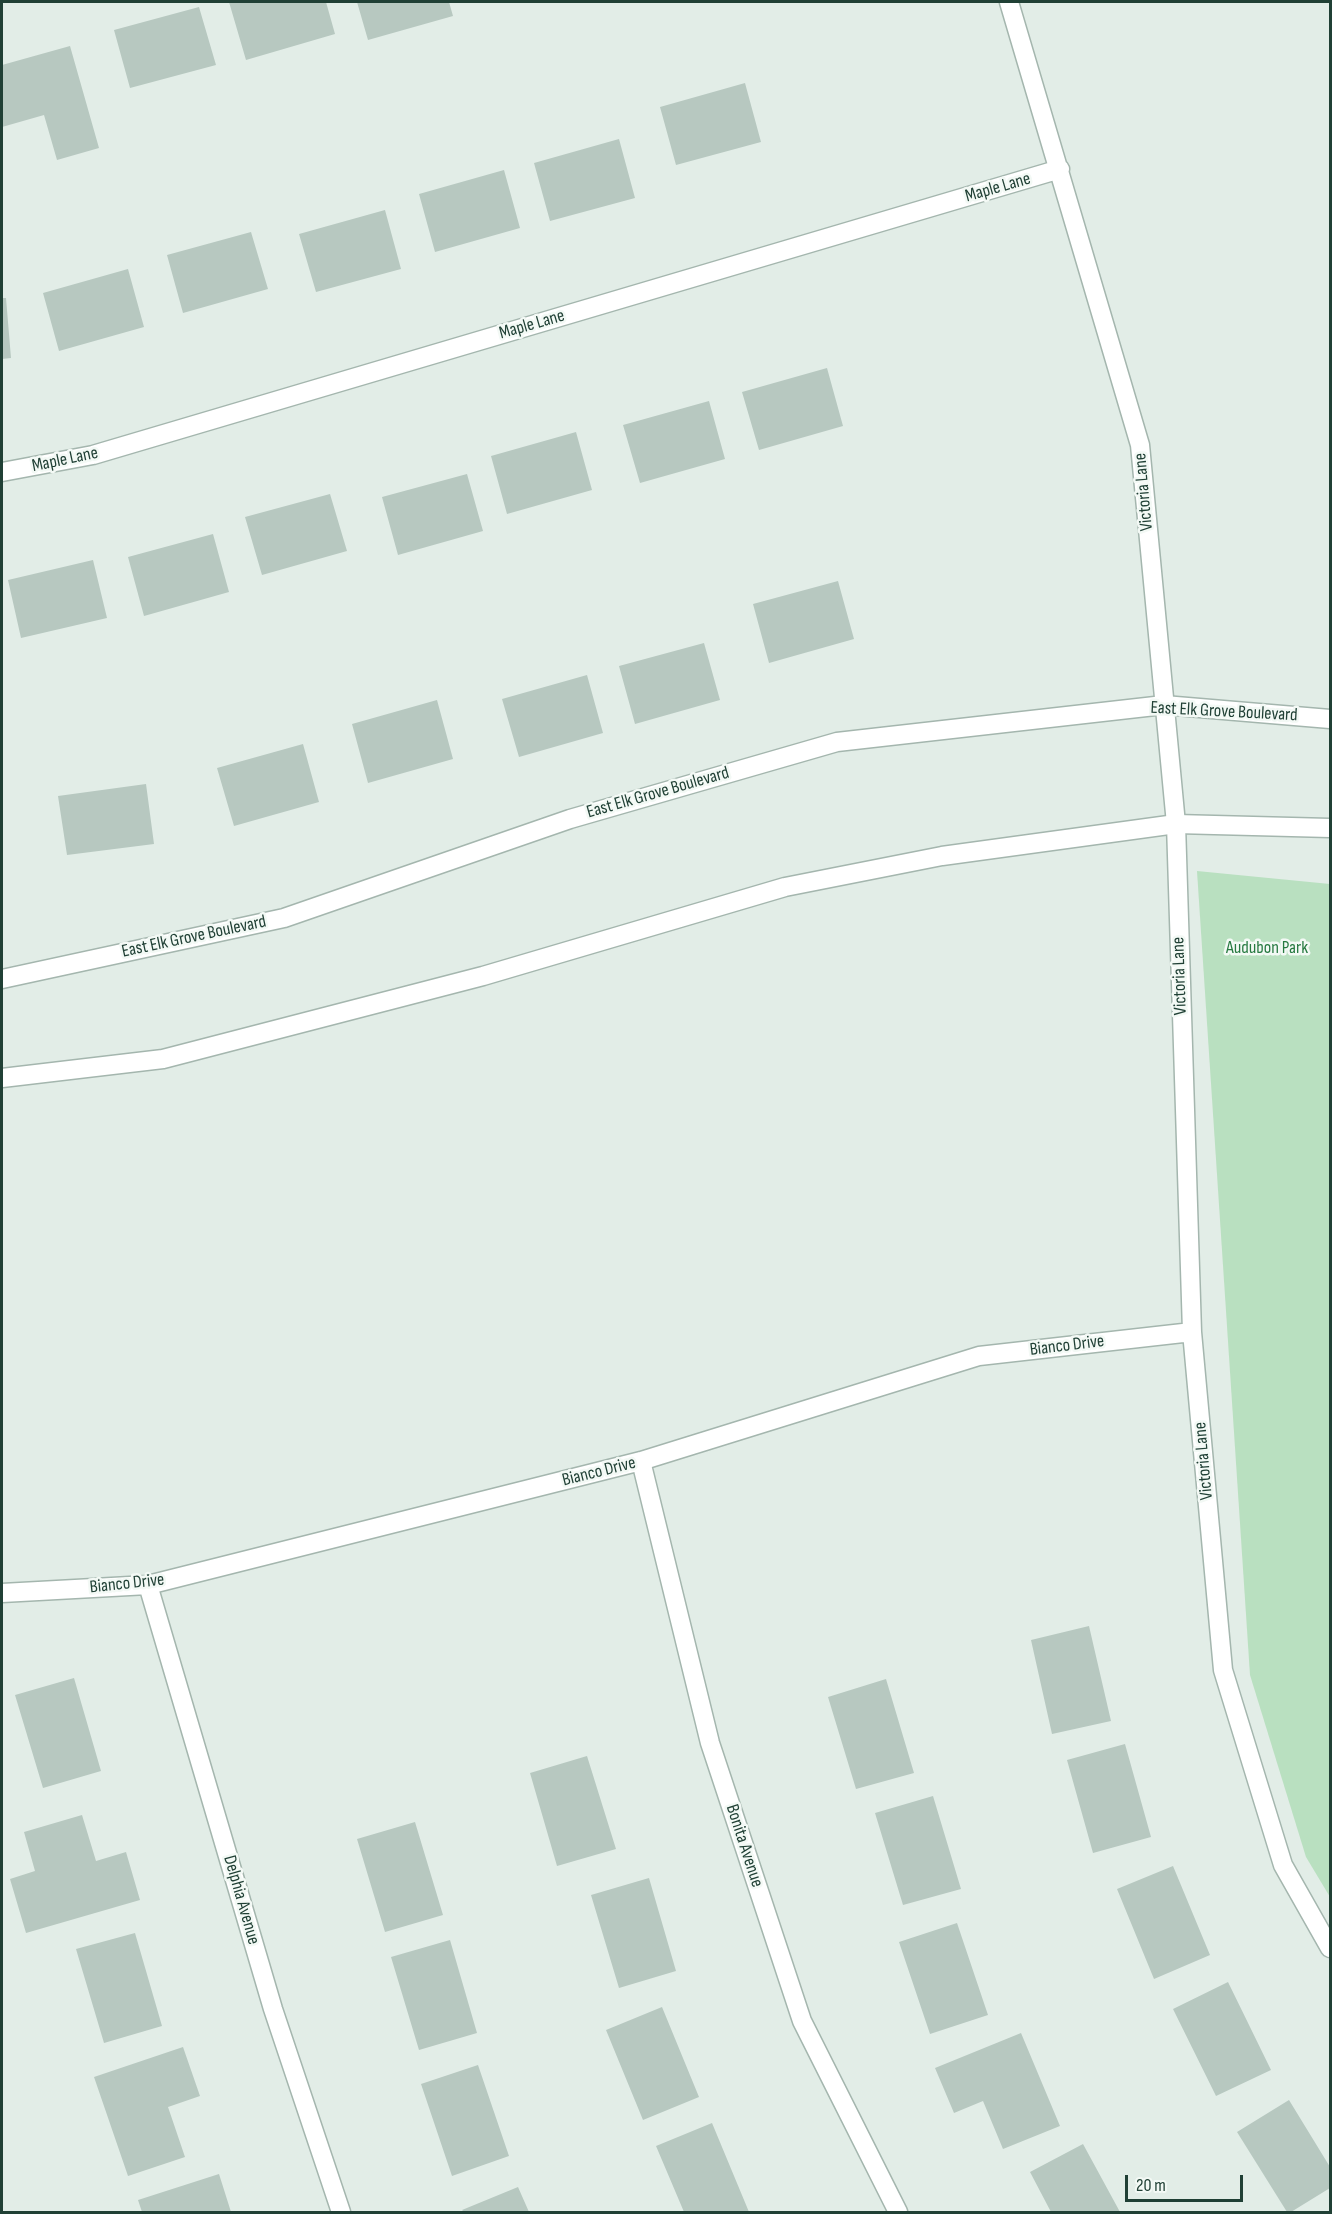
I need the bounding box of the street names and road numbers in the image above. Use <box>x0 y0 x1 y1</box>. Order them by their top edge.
street label: Maple Lane <box>963 168 1033 208</box>
street label: Maple Lane <box>497 305 567 345</box>
street label: Maple Lane <box>30 442 100 478</box>
street label: Victoria Lane <box>1130 452 1158 532</box>
street label: East Elk Grove Boulevard <box>1150 697 1298 727</box>
street label: East Elk Grove Boulevard <box>584 762 732 824</box>
street label: East Elk Grove Boulevard <box>120 911 268 963</box>
street label: Victoria Lane <box>1168 937 1192 1015</box>
street label: Bianco Drive <box>1029 1331 1105 1361</box>
street label: Victoria Lane <box>1190 1421 1218 1501</box>
street label: Bianco Drive <box>560 1452 638 1492</box>
street label: Bianco Drive <box>89 1569 165 1599</box>
street label: Bonita Avenue <box>720 1802 768 1890</box>
street label: Delphia Avenue <box>218 1853 264 1947</box>

